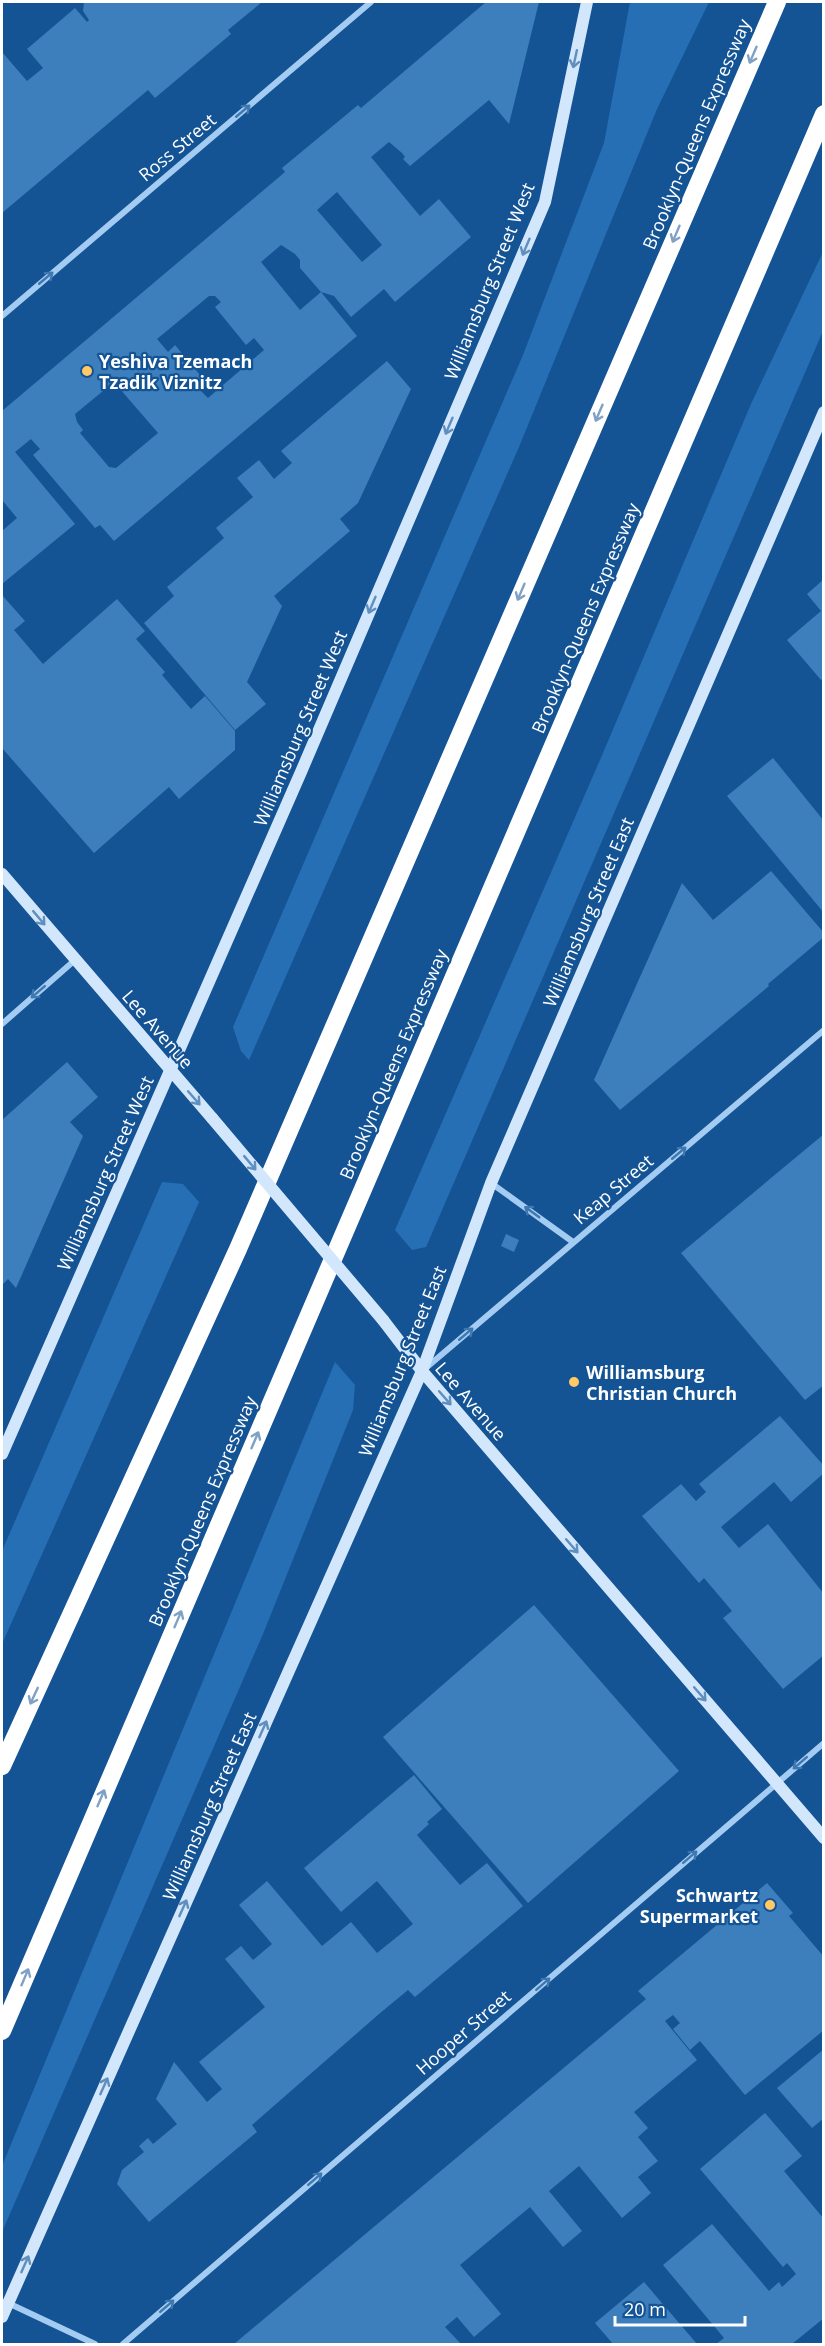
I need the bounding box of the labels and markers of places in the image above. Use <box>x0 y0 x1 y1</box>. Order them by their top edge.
place label: Yeshiva Tzemach Tzadik Viznitz <box>99 349 252 394</box>
marker: Yeshiva Tzemach Tzadik Viznitz <box>80 364 94 378</box>
place label: Williamsburg Christian Church <box>586 1360 737 1405</box>
marker: Williamsburg Christian Church <box>567 1375 581 1389</box>
place label: Schwartz Supermarket <box>640 1883 758 1928</box>
marker: Schwartz Supermarket <box>763 1898 777 1912</box>

